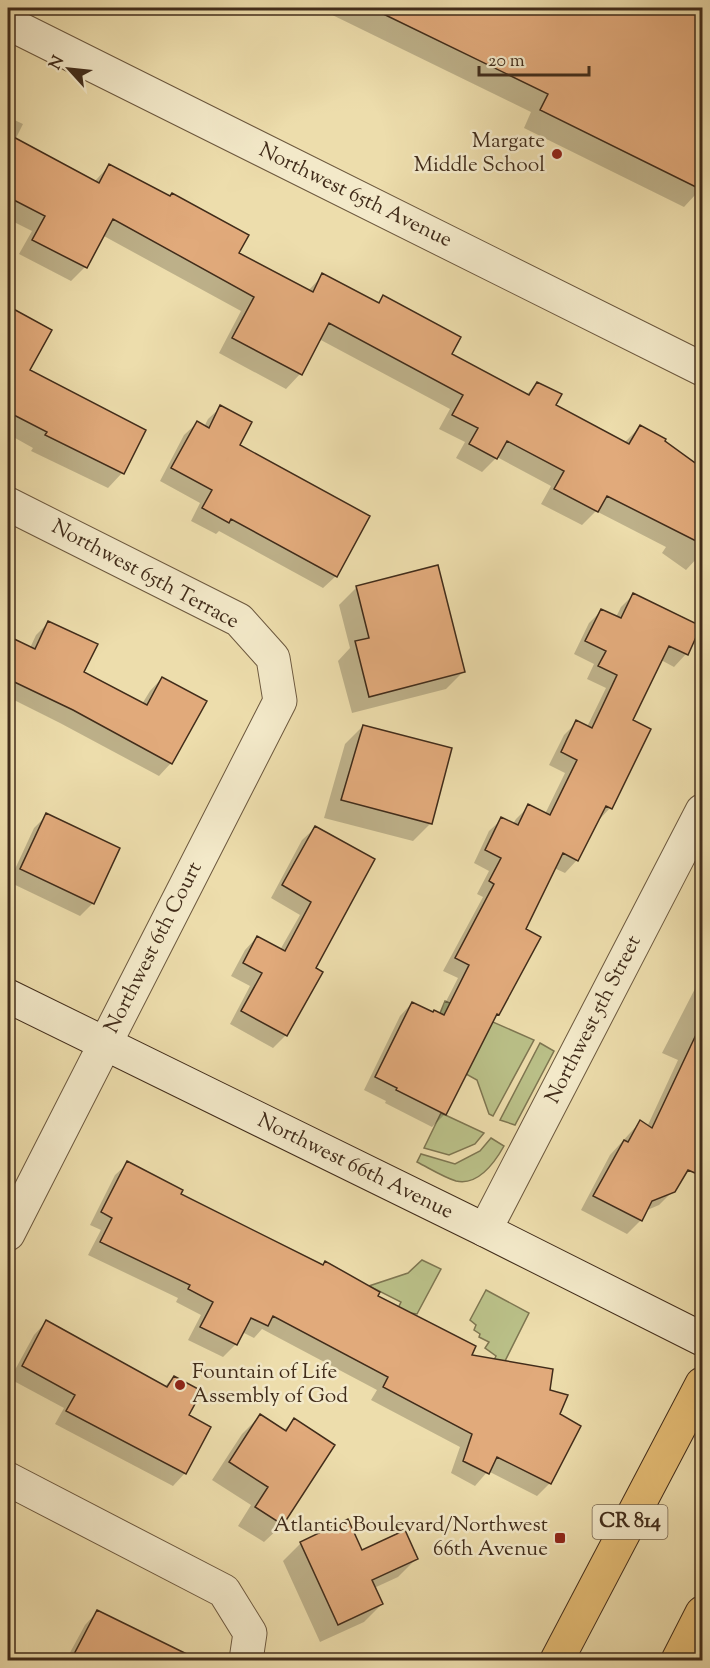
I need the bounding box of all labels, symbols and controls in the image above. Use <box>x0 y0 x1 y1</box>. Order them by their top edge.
north arrow <box>39 39 99 99</box>
scale bar <box>479 39 588 77</box>
text: 20 m <box>488 49 525 75</box>
text: N <box>45 52 71 74</box>
place label: Margate Middle School <box>414 127 545 181</box>
street label: Northwest 65th Avenue <box>253 136 457 256</box>
marker: Margate Middle School <box>550 147 564 161</box>
street label: Northwest 65th Terrace <box>46 513 244 637</box>
street label: Northwest 6th Court <box>98 857 210 1039</box>
street label: Northwest 5th Street <box>539 931 649 1109</box>
street label: Northwest 66th Avenue <box>252 1106 458 1228</box>
place label: Fountain of Life Assembly of God <box>192 1358 348 1412</box>
marker: Fountain of Life Assembly of God <box>173 1378 187 1392</box>
road number: CR 814 <box>592 1505 668 1539</box>
place label: Atlantic Boulevard/Northwest 66th Avenue <box>274 1511 548 1565</box>
marker: Atlantic Boulevard/Northwest 66th Avenue <box>553 1531 567 1545</box>

